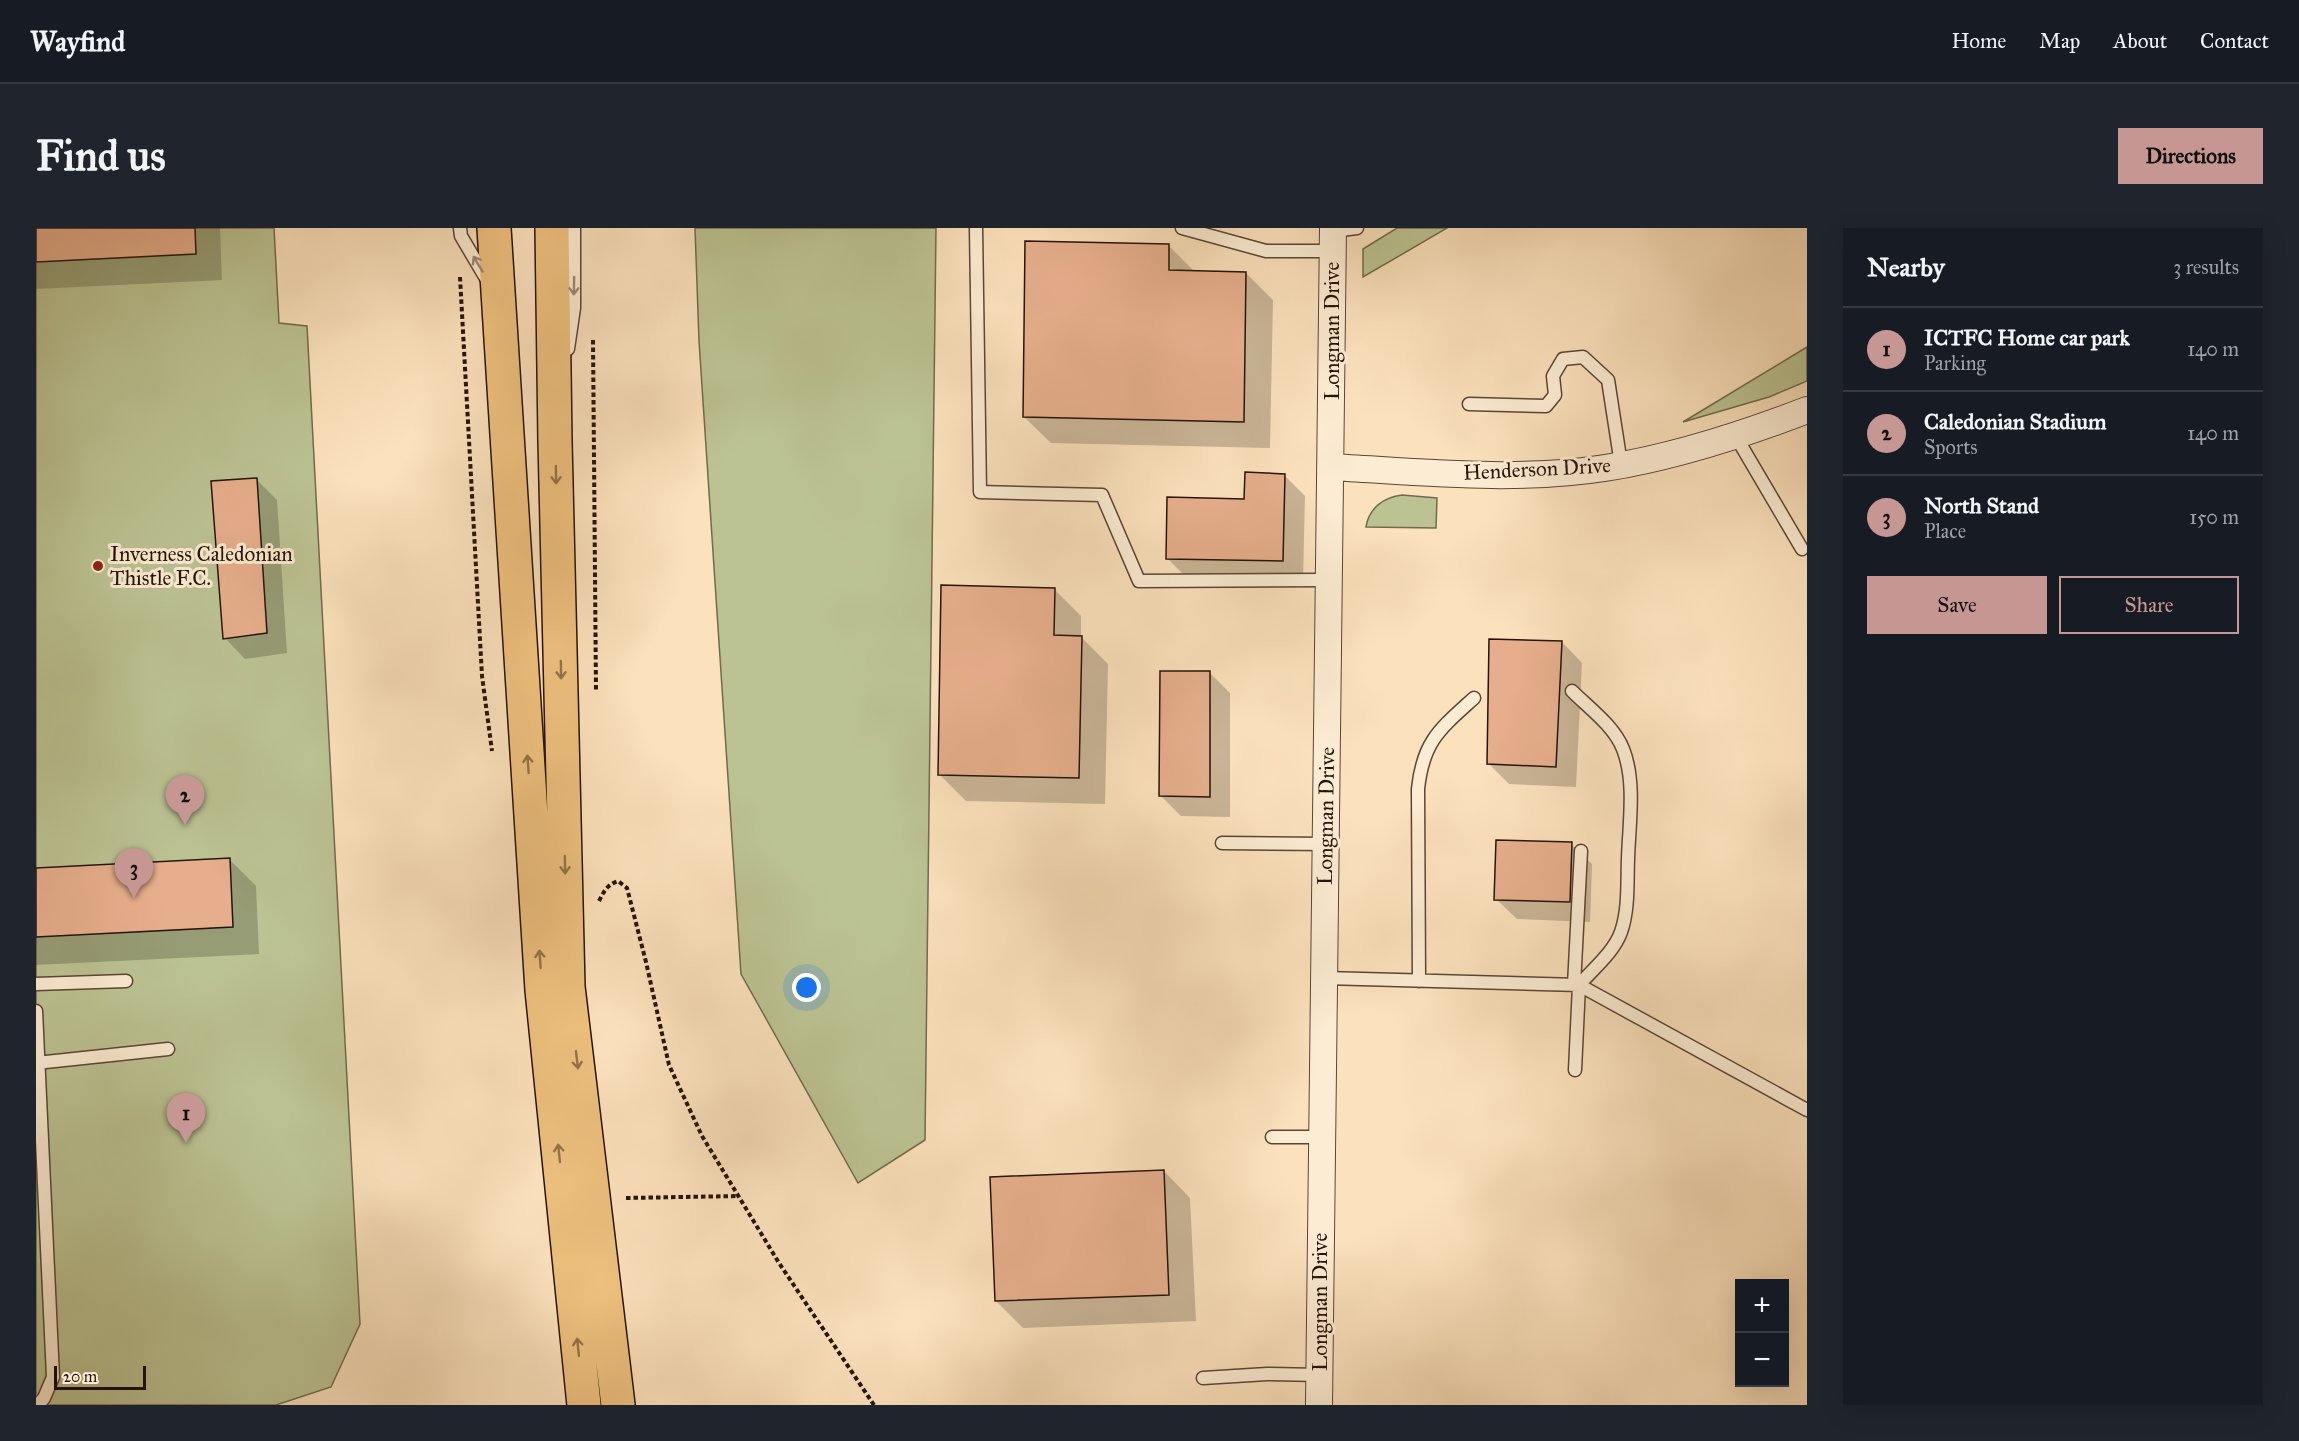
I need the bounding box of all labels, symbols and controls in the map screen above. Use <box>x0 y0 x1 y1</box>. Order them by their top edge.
text: Wayfind <box>30 24 125 59</box>
text: Home <box>1951 28 2006 54</box>
text: Map <box>2039 28 2080 54</box>
text: About <box>2113 28 2167 54</box>
text: Contact <box>2200 28 2269 54</box>
button: Directions <box>2118 128 2263 184</box>
text: Find us <box>36 130 166 182</box>
text: Nearby <box>1867 251 1945 283</box>
text: 3 results <box>2173 255 2239 279</box>
one-way arrow <box>471 256 483 273</box>
street label: Longman Drive <box>1319 262 1345 400</box>
one-way arrow <box>568 276 580 296</box>
text: ICTFC Home car park <box>1924 324 2130 351</box>
text: 1 <box>1883 337 1890 361</box>
text: 140 m <box>2187 337 2239 361</box>
text: Parking <box>1924 351 1986 375</box>
text: Caledonian Stadium <box>1924 408 2106 435</box>
text: 2 <box>1882 421 1891 445</box>
text: 140 m <box>2187 421 2239 445</box>
text: Sports <box>1924 435 1978 459</box>
street label: Henderson Drive <box>1462 452 1612 486</box>
one-way arrow <box>550 465 562 485</box>
text: North Stand <box>1924 492 2039 519</box>
text: 3 <box>1883 505 1891 529</box>
text: 150 m <box>2189 505 2239 529</box>
text: Place <box>1924 519 1966 543</box>
place label: Inverness Caledonian Thistle F.C. <box>110 541 293 591</box>
marker: Inverness Caledonian Thistle F.C. <box>91 559 105 573</box>
button: Save <box>1867 576 2047 634</box>
button: Share <box>2059 576 2239 634</box>
one-way arrow <box>555 660 566 680</box>
street label: Longman Drive <box>1312 746 1340 885</box>
one-way arrow <box>522 755 533 775</box>
pin: 2 <box>166 776 204 825</box>
pin: 3 <box>114 848 154 898</box>
one-way arrow <box>559 855 571 875</box>
one-way arrow <box>535 949 546 969</box>
your location <box>792 973 821 1002</box>
one-way arrow <box>572 1049 583 1069</box>
pin: 1 <box>166 1094 206 1143</box>
one-way arrow <box>553 1143 564 1163</box>
street label: Longman Drive <box>1307 1233 1333 1371</box>
map controls <box>1735 1279 1789 1387</box>
button: + <box>1735 1279 1789 1333</box>
button: − <box>1735 1333 1789 1387</box>
one-way arrow <box>572 1337 583 1357</box>
scale bar <box>54 1363 146 1390</box>
text: 20 m <box>63 1367 97 1386</box>

